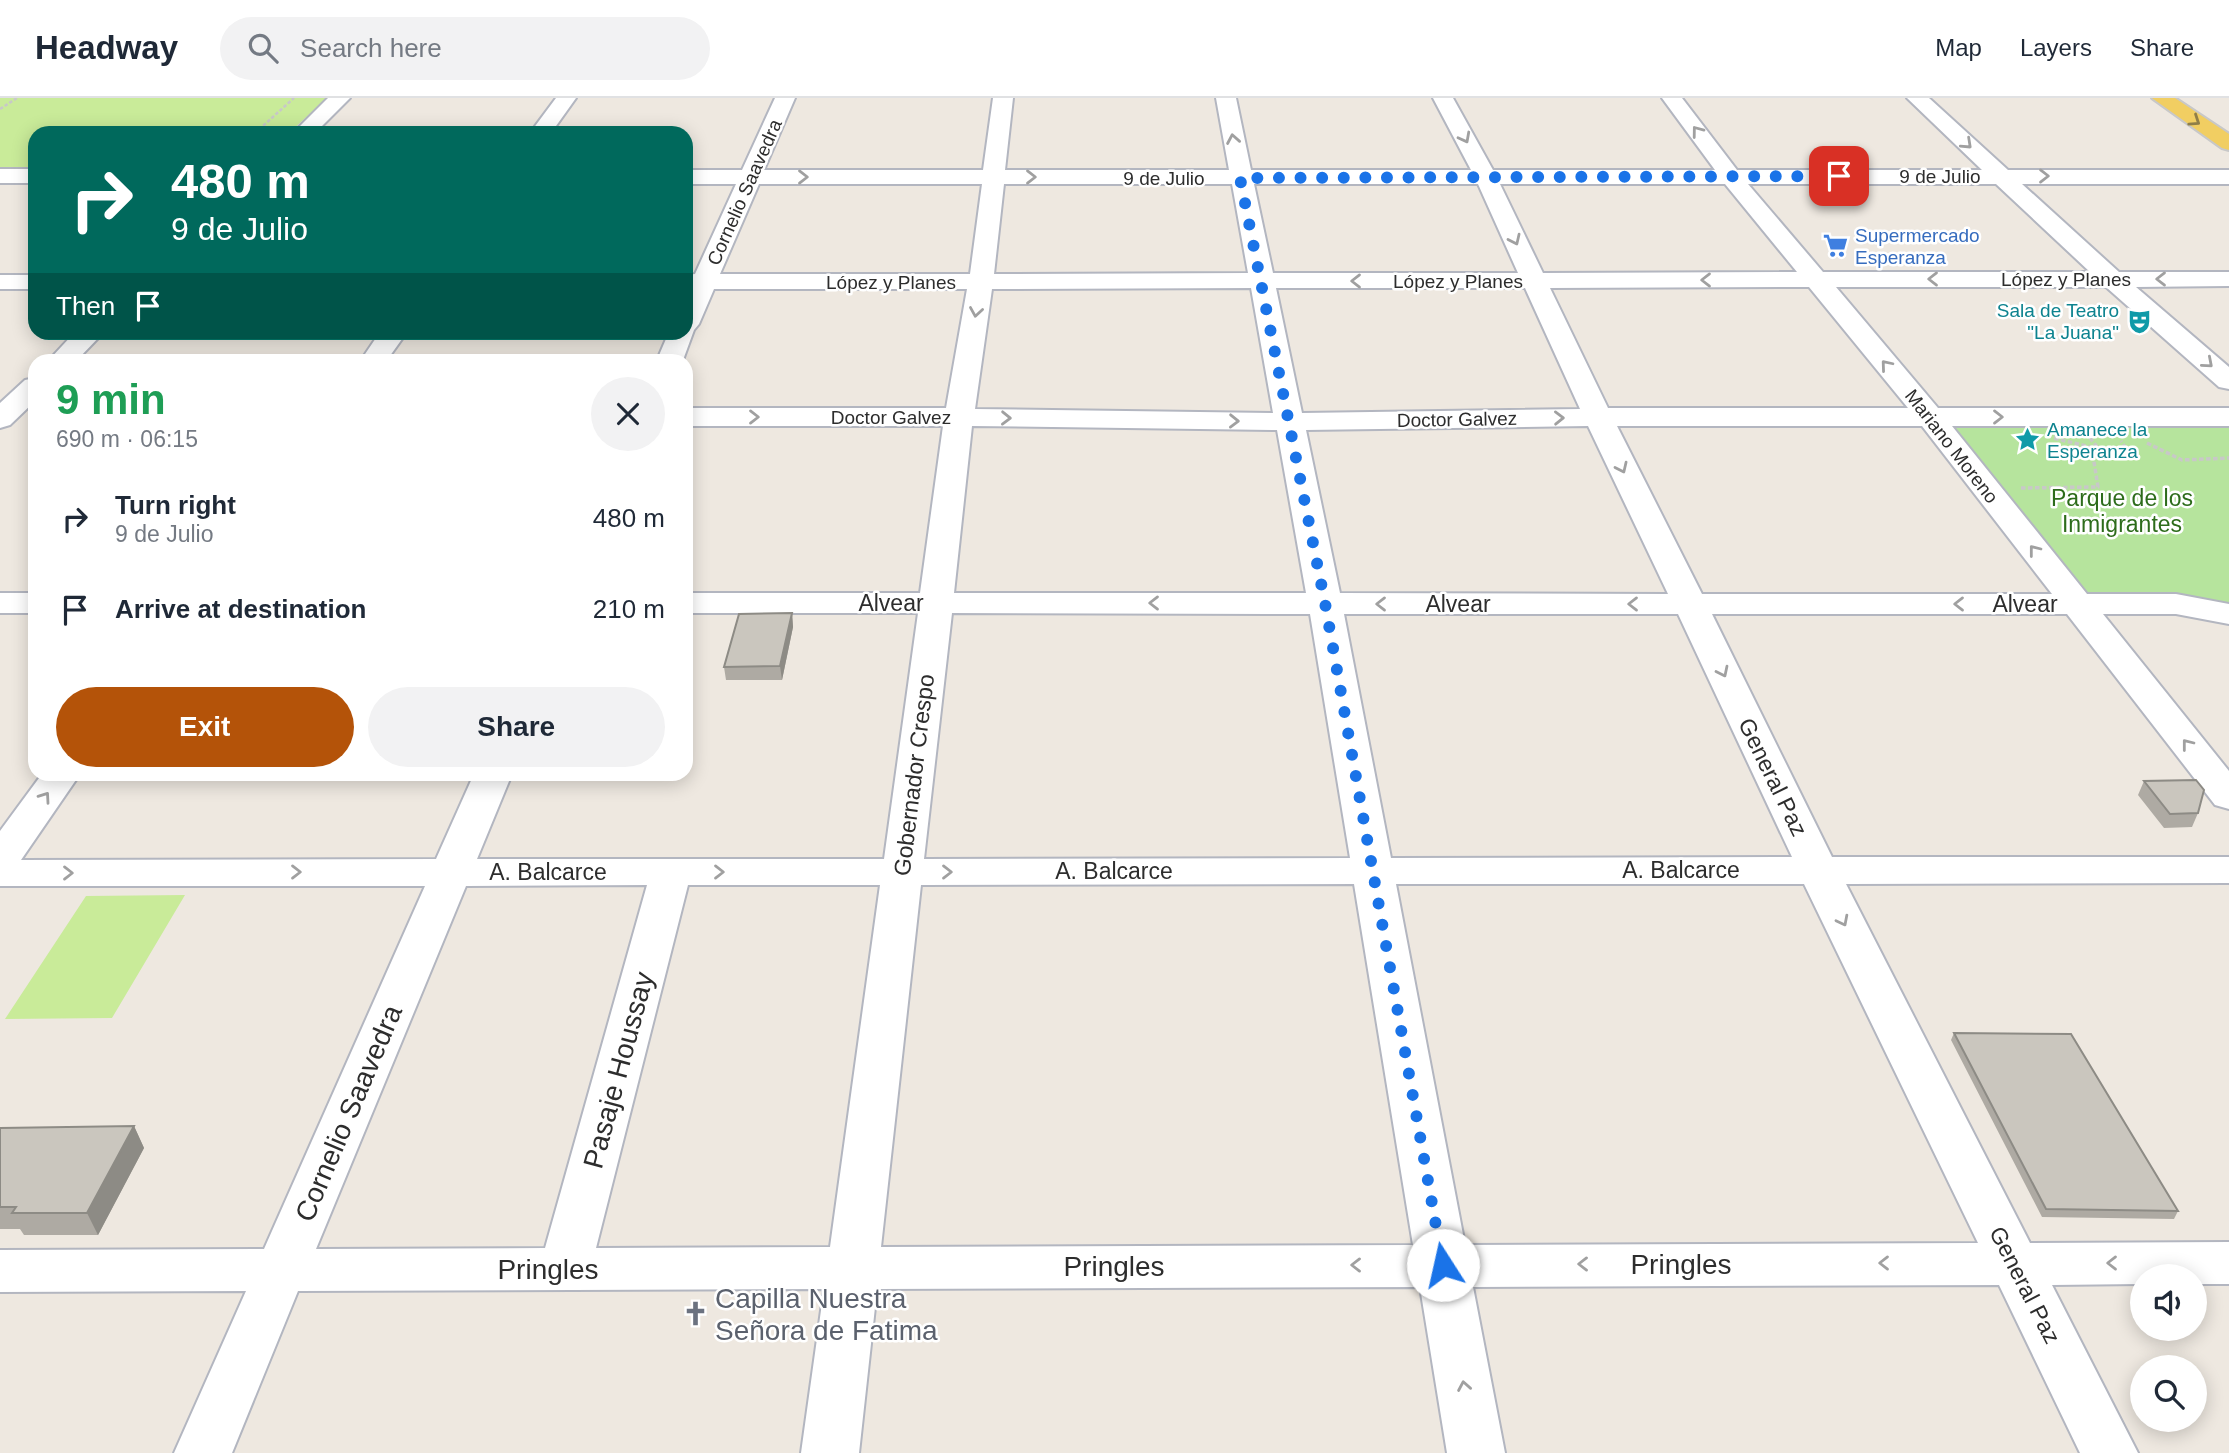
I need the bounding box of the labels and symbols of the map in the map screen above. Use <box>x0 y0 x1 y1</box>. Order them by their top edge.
one-way arrow <box>2188 113 2201 126</box>
street label: Cornelio Saavedra <box>703 116 786 268</box>
one-way arrow <box>1693 126 1705 139</box>
one-way arrow <box>1456 131 1470 143</box>
one-way arrow <box>1226 133 1241 145</box>
one-way arrow <box>1959 136 1972 149</box>
pin <box>1809 146 1869 206</box>
street label: 9 de Julio <box>1899 166 1981 187</box>
street label: 9 de Julio <box>1123 168 1205 189</box>
one-way arrow <box>2039 168 2050 184</box>
one-way arrow <box>798 169 809 185</box>
one-way arrow <box>1026 169 1036 185</box>
place label: Supermercado Esperanza <box>1855 225 1980 268</box>
supermarket icon: Supermercado Esperanza <box>1821 232 1849 260</box>
one-way arrow <box>1507 233 1521 245</box>
street label: López y Planes <box>2001 269 2131 290</box>
street label: López y Planes <box>1393 271 1523 292</box>
one-way arrow <box>2155 271 2166 287</box>
street label: López y Planes <box>826 272 956 293</box>
one-way arrow <box>1700 272 1711 288</box>
one-way arrow <box>1928 272 1939 287</box>
one-way arrow <box>1350 273 1361 289</box>
place label: Sala de Teatro "La Juana" <box>1997 300 2119 343</box>
one-way arrow <box>969 306 984 317</box>
theatre icon: Sala de Teatro "La Juana" <box>2125 307 2153 335</box>
one-way arrow <box>2200 355 2213 367</box>
one-way arrow <box>1882 360 1895 373</box>
street label: Mariano Moreno <box>1901 385 2002 507</box>
street label: Doctor Galvez <box>831 407 951 428</box>
street label: Doctor Galvez <box>1397 408 1517 431</box>
one-way arrow <box>749 409 760 425</box>
one-way arrow <box>1994 409 2004 425</box>
one-way arrow <box>1001 410 1012 426</box>
one-way arrow <box>1554 410 1565 426</box>
one-way arrow <box>1229 413 1239 429</box>
place label: Amanece la Esperanza <box>2047 419 2148 462</box>
place icon: Amanece la Esperanza <box>2013 426 2041 454</box>
one-way arrow <box>1614 461 1628 473</box>
park label: Parque de los Inmigrantes <box>2051 485 2193 537</box>
one-way arrow <box>2029 546 2042 558</box>
street label: Alvear <box>858 590 924 616</box>
street label: Alvear <box>1425 591 1491 617</box>
street label: Alvear <box>1992 591 2058 617</box>
one-way arrow <box>1148 595 1158 611</box>
one-way arrow <box>1375 596 1386 611</box>
one-way arrow <box>1627 596 1638 612</box>
one-way arrow <box>1953 596 1963 612</box>
one-way arrow <box>1715 665 1729 677</box>
street label: Gobernador Crespo <box>889 673 939 877</box>
street label: General Paz <box>1733 714 1813 840</box>
one-way arrow <box>2182 739 2195 751</box>
one-way arrow <box>37 792 49 805</box>
street label: A. Balcarce <box>1622 857 1740 883</box>
street label: A. Balcarce <box>1055 858 1173 884</box>
street label: A. Balcarce <box>489 859 607 885</box>
one-way arrow <box>291 864 301 880</box>
one-way arrow <box>714 864 725 880</box>
one-way arrow <box>942 864 952 880</box>
one-way arrow <box>63 865 74 881</box>
one-way arrow <box>1835 914 1849 926</box>
street label: Pasaje Houssay <box>577 968 660 1172</box>
street label: Cornelio Saavedra <box>289 1000 408 1226</box>
street label: General Paz <box>1984 1222 2066 1348</box>
position arrow <box>1406 1228 1480 1302</box>
street label: Pringles <box>1630 1249 1732 1280</box>
street label: Pringles <box>1063 1251 1165 1282</box>
street label: Pringles <box>497 1254 599 1285</box>
one-way arrow <box>1879 1255 1889 1271</box>
one-way arrow <box>2106 1255 2117 1271</box>
one-way arrow <box>1578 1256 1588 1272</box>
one-way arrow <box>1350 1257 1361 1273</box>
place label: Capilla Nuestra Señora de Fatima <box>715 1283 938 1346</box>
church icon: Capilla Nuestra Señora de Fatima <box>681 1300 709 1328</box>
one-way arrow <box>1458 1380 1473 1392</box>

